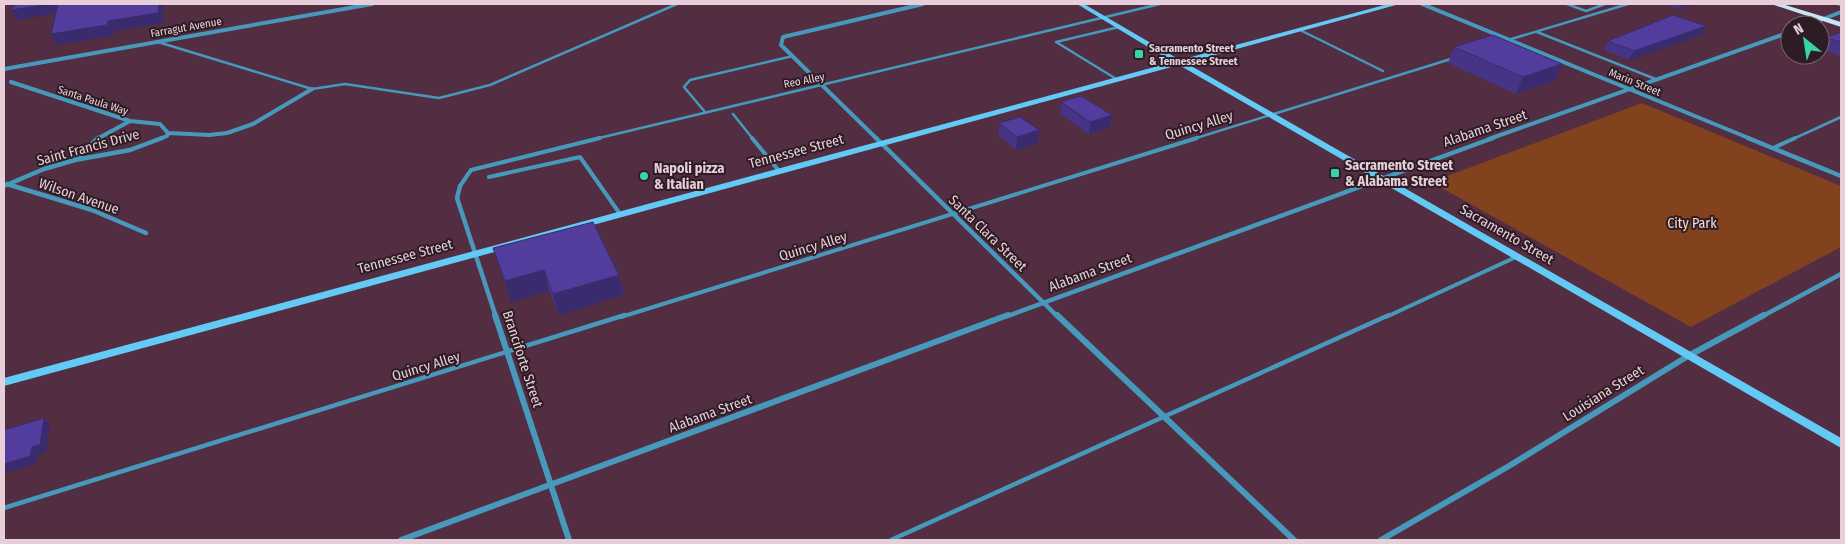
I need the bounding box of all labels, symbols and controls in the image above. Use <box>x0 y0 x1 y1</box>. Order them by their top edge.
street label: Farragut Avenue <box>149 15 223 40</box>
north arrow <box>1780 15 1830 65</box>
text: N <box>1791 20 1807 39</box>
place label: Sacramento Street & Tennessee Street <box>1149 42 1238 68</box>
marker: Sacramento Street & Tennessee Street <box>1133 48 1145 60</box>
street label: Marin Street <box>1607 66 1663 99</box>
street label: Reo Alley <box>782 70 826 91</box>
street label: Santa Paula Way <box>56 83 130 118</box>
street label: Alabama Street <box>1441 106 1530 151</box>
street label: Quincy Alley <box>1163 107 1236 144</box>
street label: Saint Francis Drive <box>35 126 141 169</box>
street label: Tennessee Street <box>747 131 846 172</box>
place label: Sacramento Street & Alabama Street <box>1345 157 1454 190</box>
place label: Napoli pizza & Italian <box>654 160 725 193</box>
marker: Sacramento Street & Alabama Street <box>1329 167 1341 179</box>
marker: Napoli pizza & Italian <box>638 170 650 182</box>
street label: Wilson Avenue <box>36 175 121 218</box>
street label: Santa Clara Street <box>945 192 1031 275</box>
street label: Sacramento Street <box>1457 201 1557 268</box>
park label: City Park <box>1667 215 1717 232</box>
street label: Quincy Alley <box>777 228 850 265</box>
street label: Tennessee Street <box>356 236 455 277</box>
street label: Alabama Street <box>1046 249 1135 295</box>
street label: Branciforte Street <box>499 308 546 410</box>
street label: Quincy Alley <box>390 348 463 385</box>
street label: Louisiana Street <box>1560 362 1647 425</box>
street label: Alabama Street <box>666 390 755 436</box>

